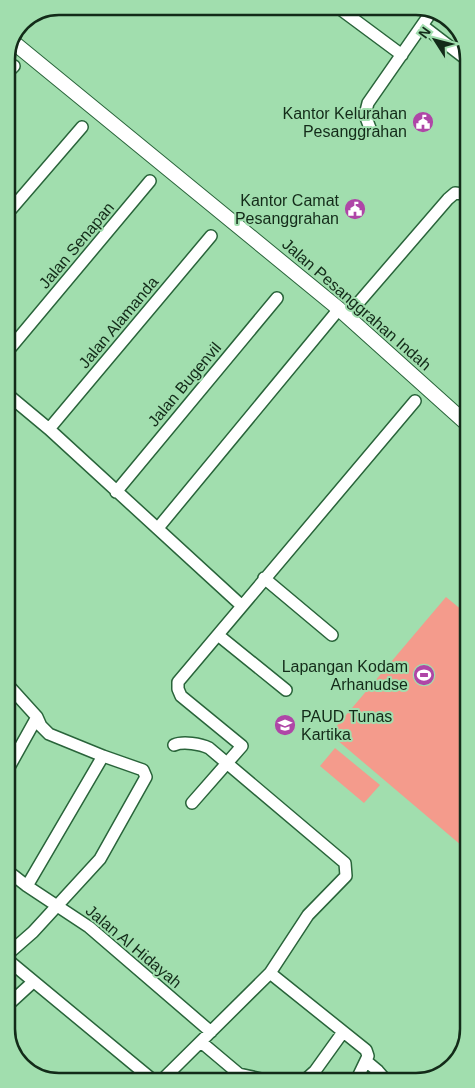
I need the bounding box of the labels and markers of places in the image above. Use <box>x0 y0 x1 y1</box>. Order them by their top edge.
place label: Kantor Kelurahan Pesanggrahan <box>282 105 407 140</box>
public building icon: Kantor Kelurahan Pesanggrahan <box>411 110 435 134</box>
place label: Kantor Camat Pesanggrahan <box>235 192 340 227</box>
public building icon: Kantor Camat Pesanggrahan <box>343 197 367 221</box>
place label: Lapangan Kodam Arhanudse <box>282 658 408 693</box>
sports icon: Lapangan Kodam Arhanudse <box>412 663 436 687</box>
place label: PAUD Tunas Kartika <box>301 708 392 743</box>
school or university icon: PAUD Tunas Kartika <box>273 713 297 737</box>

